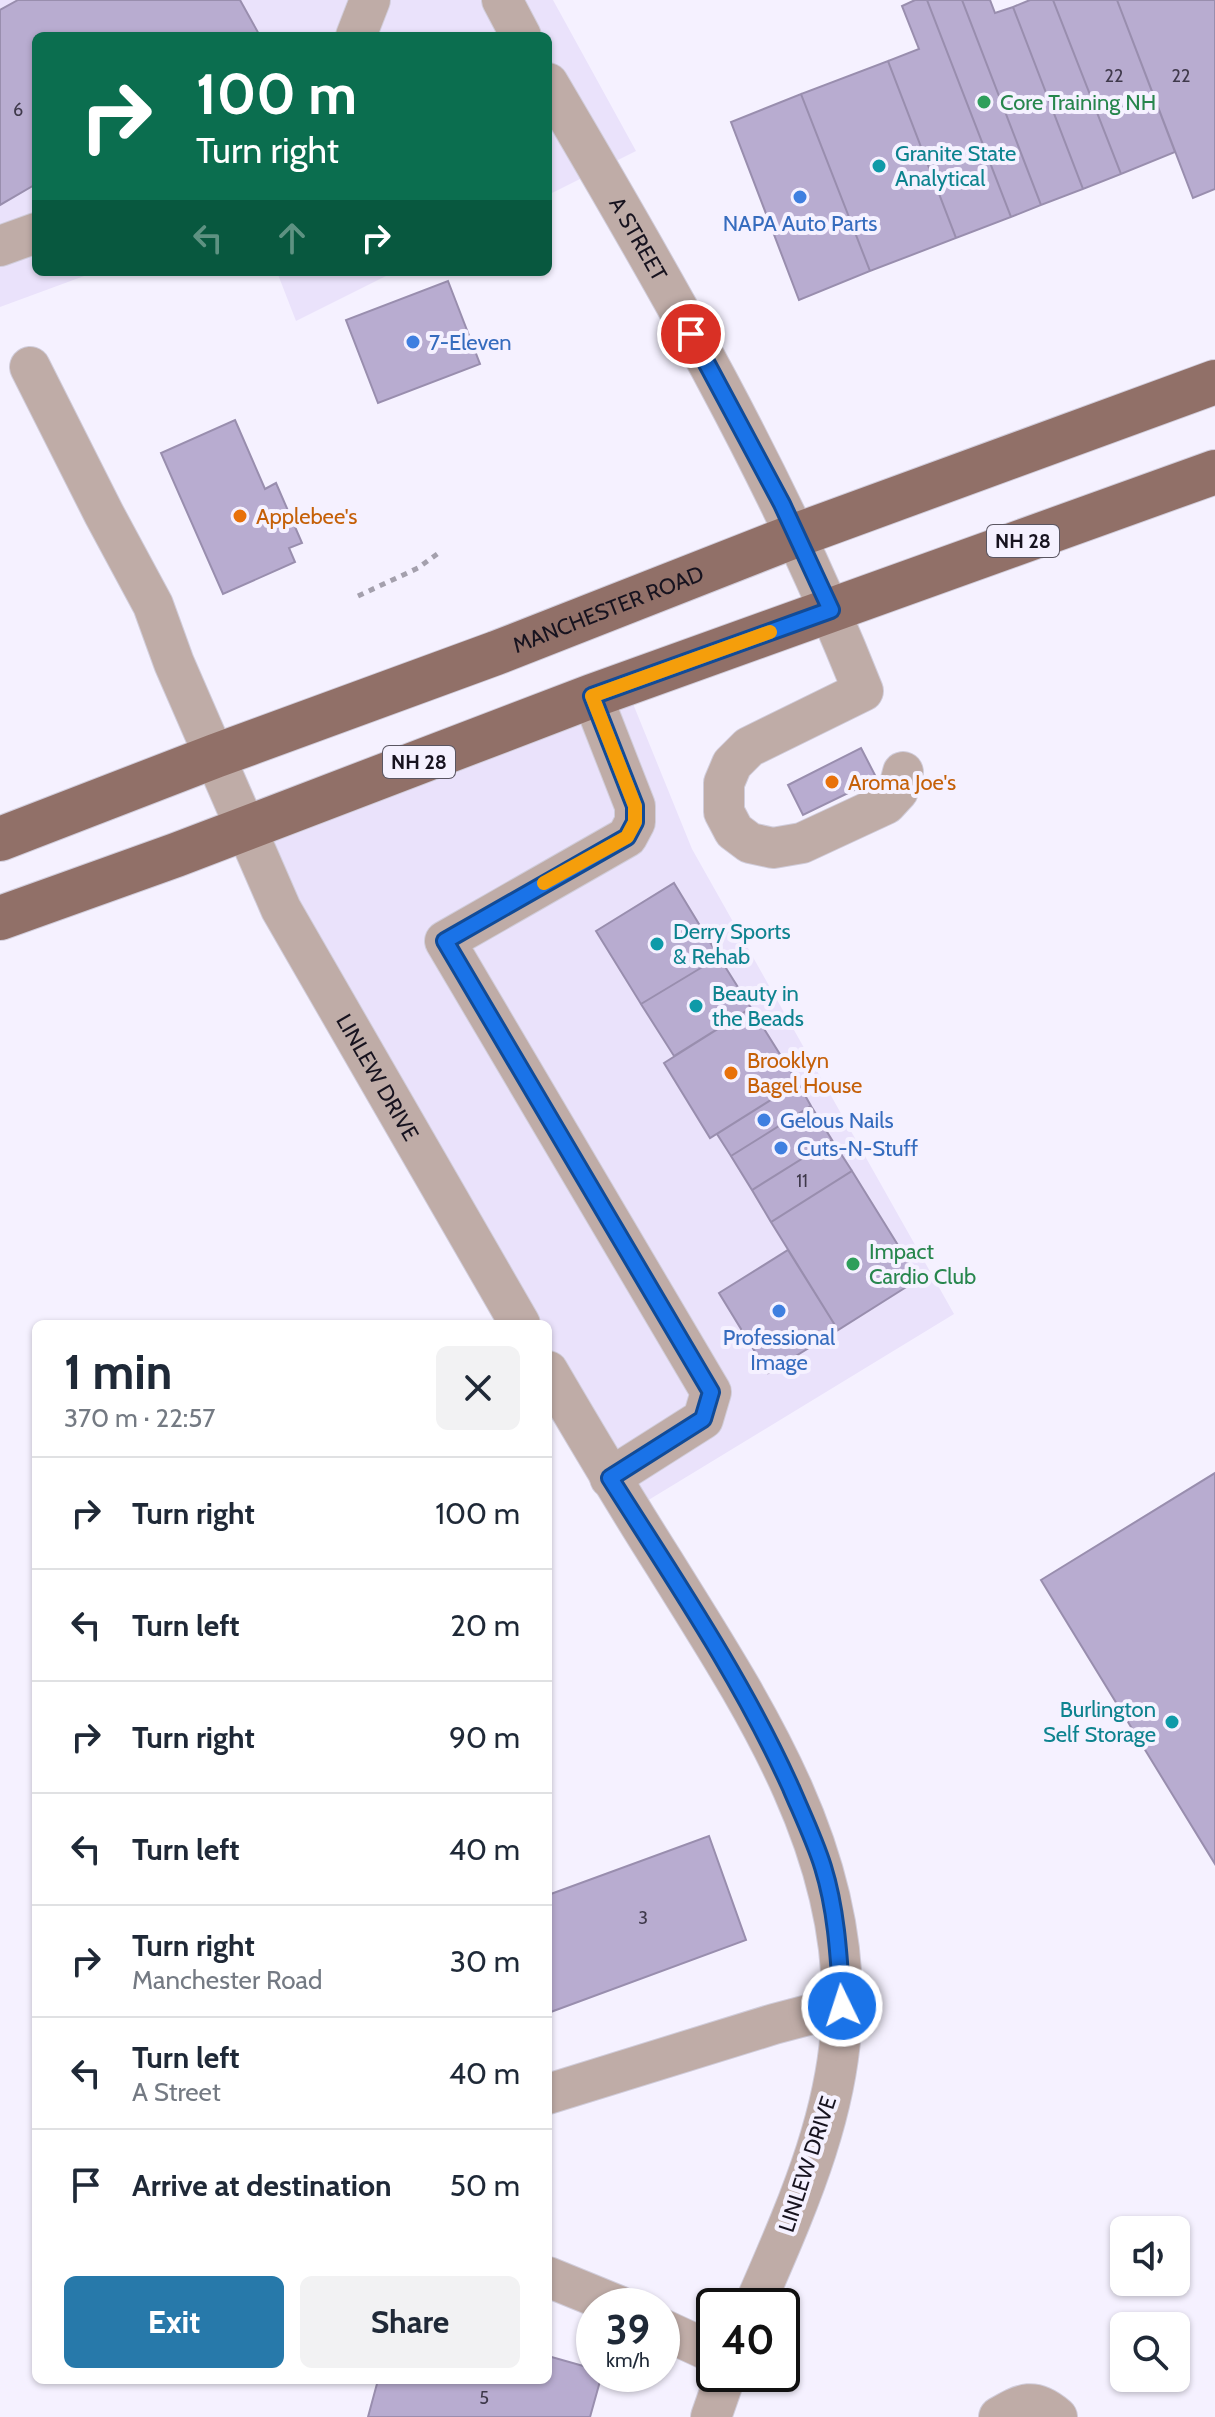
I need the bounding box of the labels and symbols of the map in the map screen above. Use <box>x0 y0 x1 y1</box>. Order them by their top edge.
house number: 22 <box>1105 65 1123 87</box>
house number: 22 <box>1172 65 1190 87</box>
place label: Core Training NH <box>1000 89 1156 116</box>
marker: Core Training NH <box>975 93 993 111</box>
house number: 6 <box>13 99 23 121</box>
place label: Granite State Analytical <box>895 140 1016 192</box>
marker: Granite State Analytical <box>870 157 888 175</box>
marker: NAPA Auto Parts <box>791 188 809 206</box>
street label: A STREET <box>603 192 673 286</box>
place label: NAPA Auto Parts <box>723 210 877 237</box>
pin <box>657 300 725 368</box>
place label: 7-Eleven <box>429 329 512 356</box>
marker: 7-Eleven <box>404 333 422 351</box>
place label: Applebee's <box>256 503 357 530</box>
marker: Applebee's <box>231 507 249 525</box>
road number: NH 28 <box>987 525 1059 557</box>
street label: MANCHESTER ROAD <box>509 560 707 659</box>
road number: NH 28 <box>383 746 455 778</box>
place label: Aroma Joe's <box>848 769 956 796</box>
marker: Aroma Joe's <box>823 773 841 791</box>
place label: Derry Sports & Rehab <box>673 918 791 970</box>
marker: Derry Sports & Rehab <box>648 935 666 953</box>
place label: Beauty in the Beads <box>712 980 804 1032</box>
marker: Beauty in the Beads <box>687 997 705 1015</box>
street label: LINLEW DRIVE <box>330 1009 424 1146</box>
place label: Brooklyn Bagel House <box>747 1047 862 1099</box>
marker: Brooklyn Bagel House <box>722 1064 740 1082</box>
place label: Gelous Nails <box>780 1107 894 1134</box>
marker: Gelous Nails <box>755 1111 773 1129</box>
place label: Cuts-N-Stuff <box>797 1135 918 1162</box>
marker: Cuts-N-Stuff <box>772 1139 790 1157</box>
house number: 11 <box>796 1170 808 1192</box>
place label: Impact Cardio Club <box>869 1238 976 1290</box>
marker: Impact Cardio Club <box>844 1255 862 1273</box>
marker: Professional Image <box>770 1302 788 1320</box>
place label: Professional Image <box>723 1324 836 1376</box>
place label: Burlington Self Storage <box>1043 1696 1156 1748</box>
marker: Burlington Self Storage <box>1163 1713 1181 1731</box>
house number: 3 <box>638 1907 648 1929</box>
position arrow <box>800 1964 884 2048</box>
street label: LINLEW DRIVE <box>773 2093 842 2236</box>
speed limit sign: 40 <box>696 2288 800 2392</box>
house number: 5 <box>479 2387 489 2409</box>

